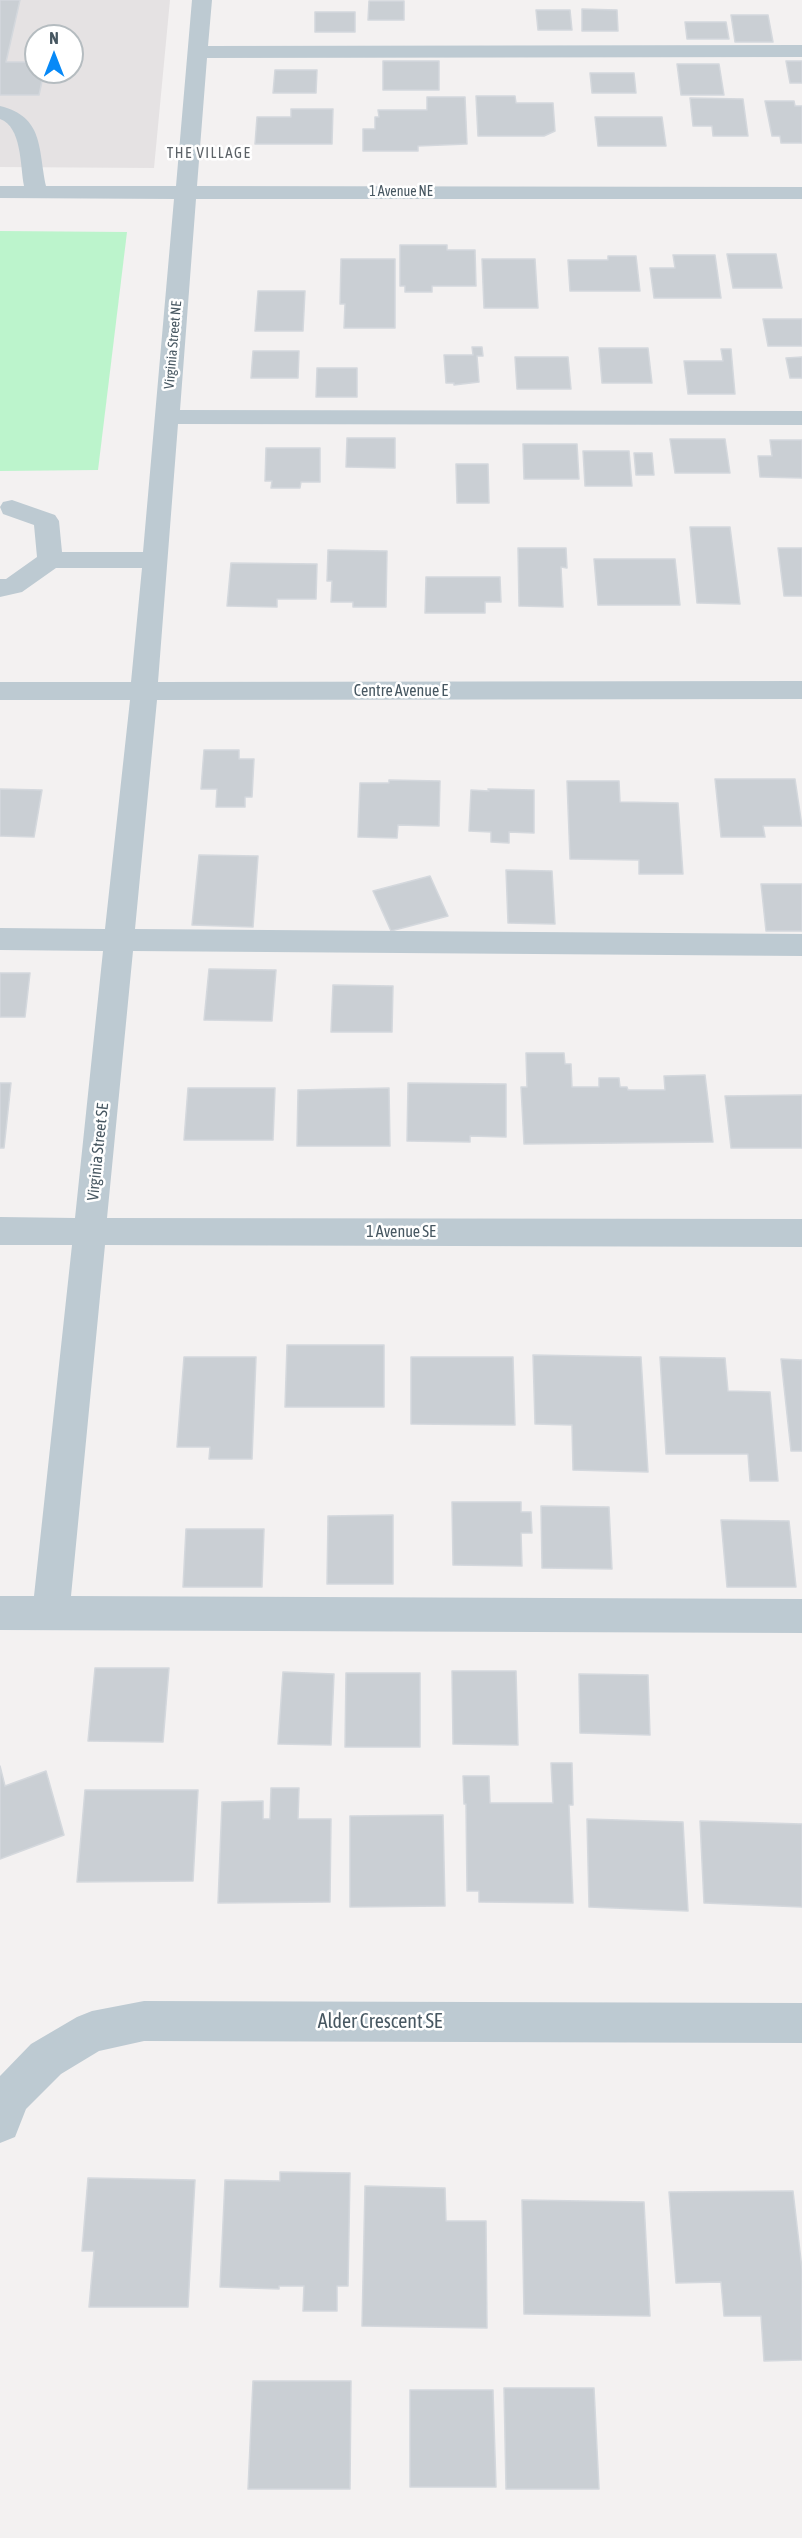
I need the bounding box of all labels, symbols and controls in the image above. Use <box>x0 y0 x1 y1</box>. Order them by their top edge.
north arrow <box>24 24 84 84</box>
text: N <box>49 29 59 47</box>
district label: THE VILLAGE <box>167 144 251 162</box>
street label: 1 Avenue NE <box>369 184 433 200</box>
street label: Virginia Street NE <box>161 300 185 390</box>
street label: Centre Avenue E <box>354 681 448 701</box>
street label: Virginia Street SE <box>83 1102 113 1202</box>
street label: 1 Avenue SE <box>366 1222 436 1242</box>
street label: Alder Crescent SE <box>318 2010 442 2034</box>

